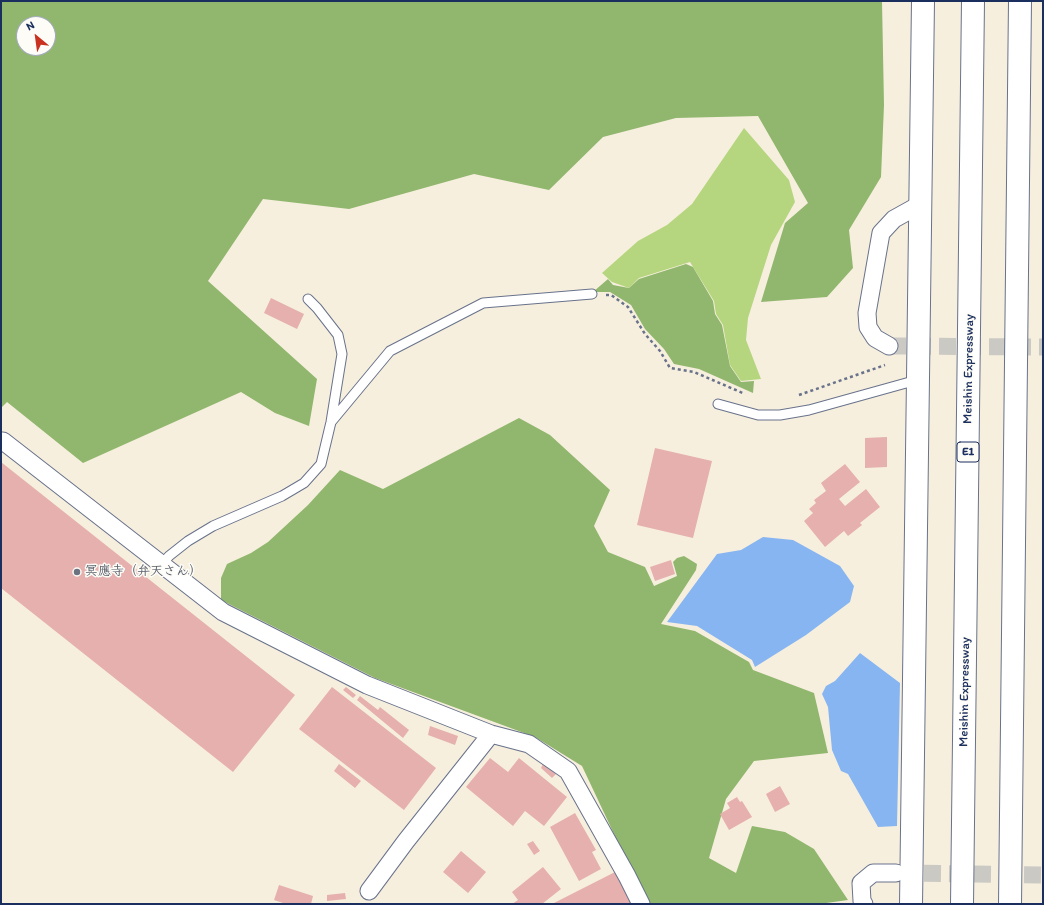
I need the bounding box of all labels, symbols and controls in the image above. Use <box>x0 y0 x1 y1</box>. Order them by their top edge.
north arrow <box>16 16 56 56</box>
text: N <box>24 18 37 33</box>
street label: Meishin Expressway <box>960 314 978 424</box>
road number: E1 <box>957 442 979 462</box>
place label: 冥應寺（弁天さん） <box>85 564 202 580</box>
marker: 冥應寺（弁天さん） <box>72 567 82 577</box>
street label: Meishin Expressway <box>956 637 974 747</box>

